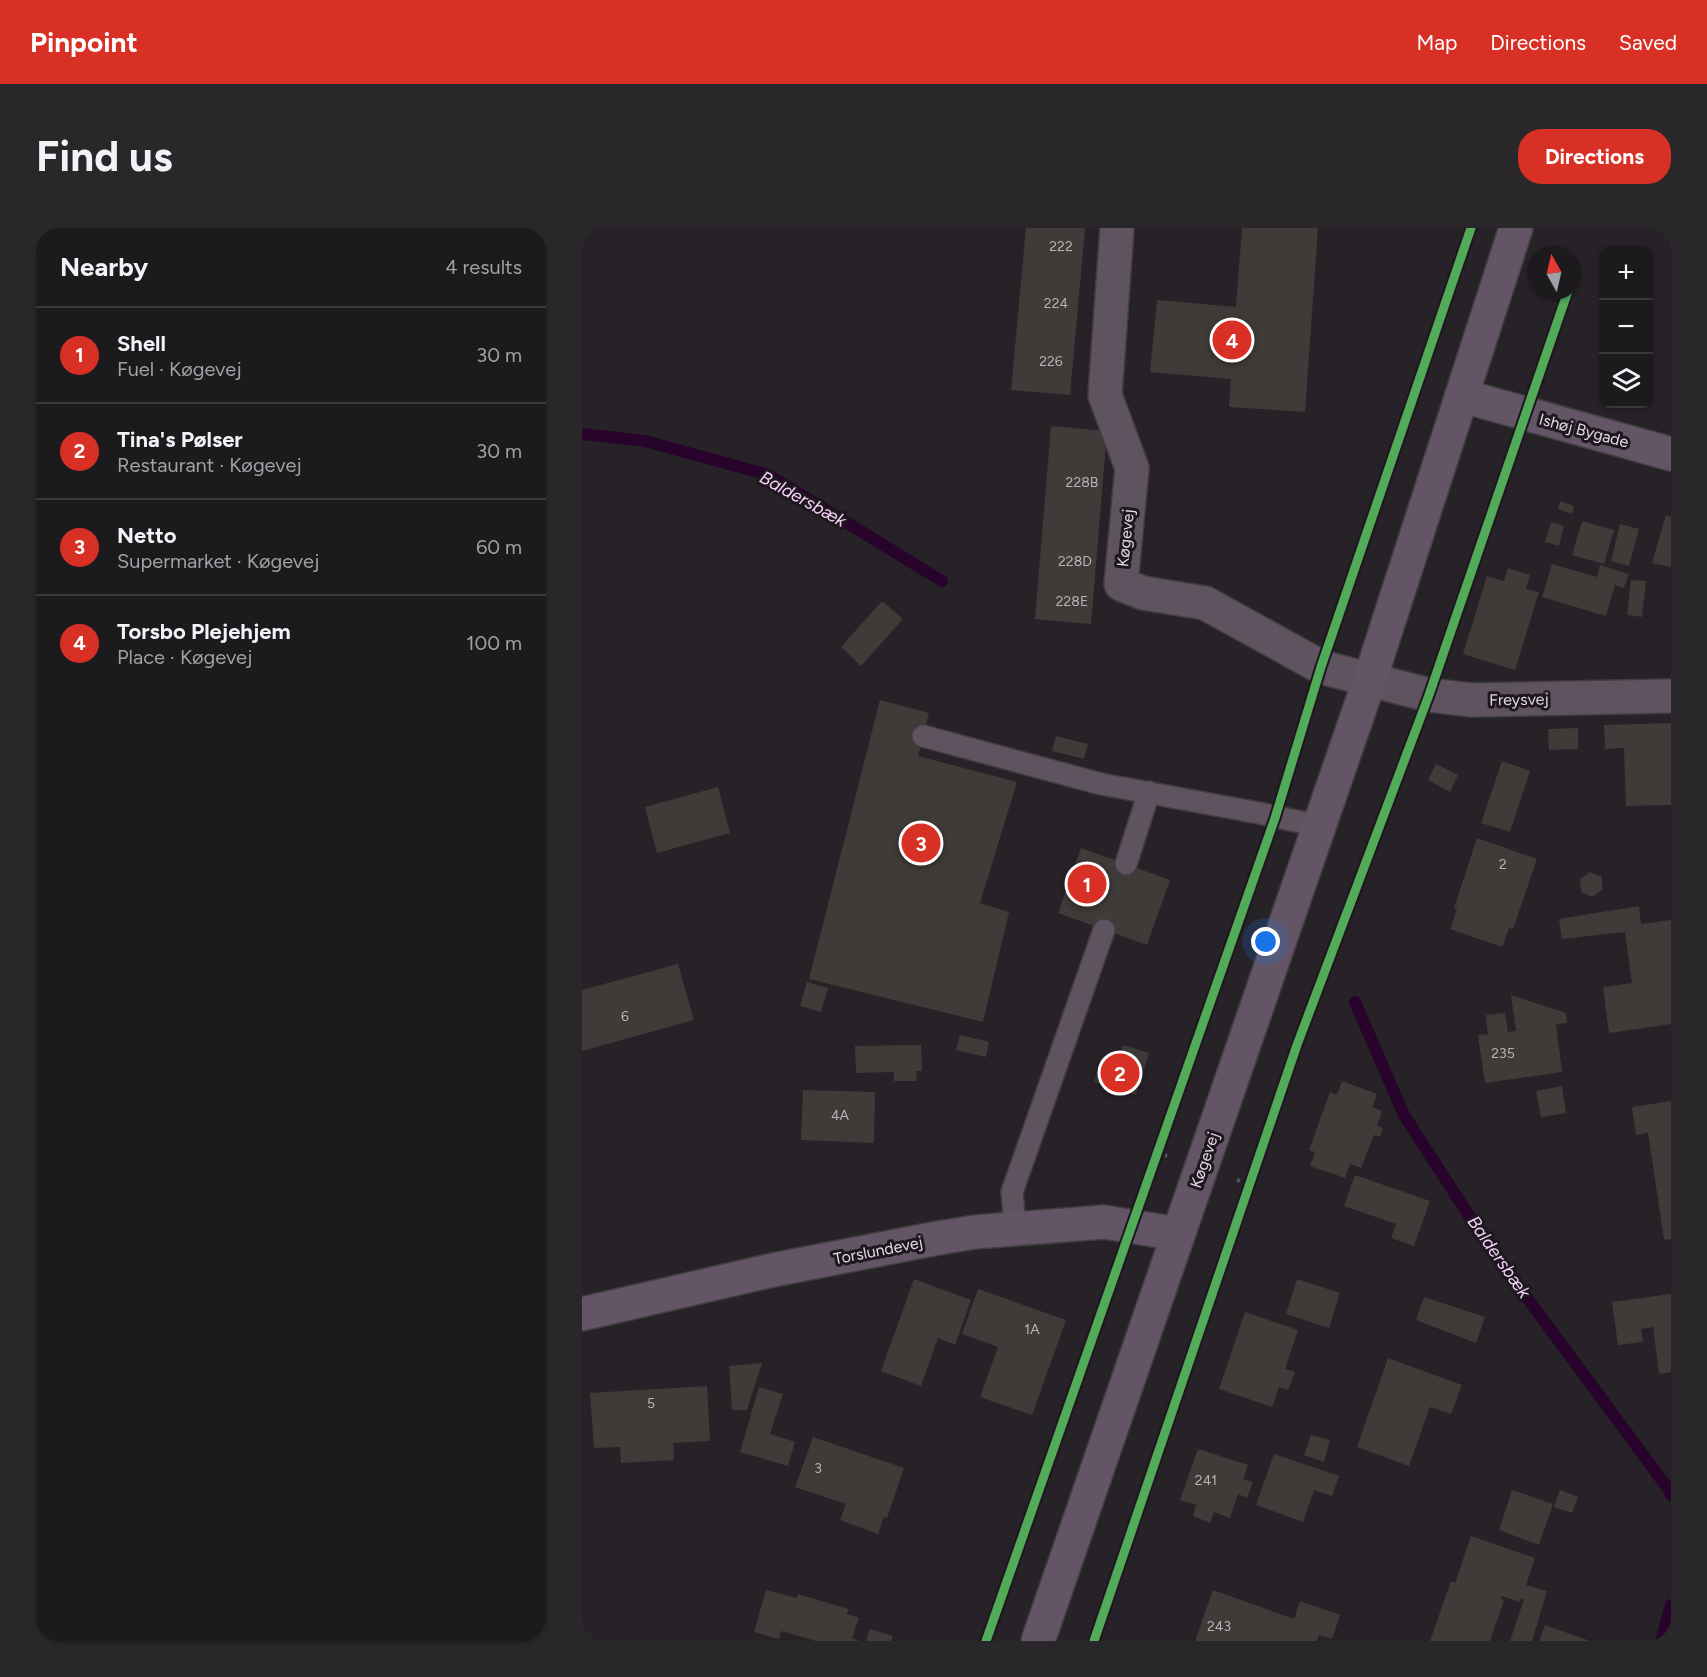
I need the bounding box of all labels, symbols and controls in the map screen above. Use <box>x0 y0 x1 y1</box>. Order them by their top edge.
text: Pinpoint <box>30 25 138 59</box>
text: Map <box>1416 30 1457 55</box>
text: Directions <box>1490 30 1586 55</box>
text: Saved <box>1619 30 1677 55</box>
button: Directions <box>1518 129 1671 184</box>
text: Find us <box>36 131 173 182</box>
house number: 222 <box>1049 238 1073 255</box>
north arrow <box>1527 246 1581 300</box>
map controls <box>1599 246 1653 408</box>
button: + <box>1599 246 1653 300</box>
text: Nearby <box>60 251 148 283</box>
text: 4 results <box>445 255 522 279</box>
house number: 224 <box>1044 295 1068 312</box>
button: − <box>1599 300 1653 354</box>
pin: 4 <box>1212 318 1252 362</box>
text: Shell <box>117 330 166 357</box>
text: 1 <box>75 343 84 367</box>
text: 30 m <box>476 343 522 367</box>
house number: 226 <box>1039 353 1063 370</box>
button: layers <box>1599 354 1653 408</box>
text: Fuel · Køgevej <box>117 357 242 381</box>
street label: Ishøj Bygade <box>1537 409 1631 452</box>
text: Tina's Pølser <box>117 426 243 453</box>
text: 2 <box>74 439 85 463</box>
text: 30 m <box>476 439 522 463</box>
text: Restaurant · Køgevej <box>117 453 302 477</box>
water label: Baldersbæk <box>756 466 851 532</box>
house number: 228B <box>1066 474 1098 491</box>
street label: Køgevej <box>1113 508 1138 568</box>
text: Netto <box>117 522 176 549</box>
text: 3 <box>74 535 85 559</box>
text: 60 m <box>476 535 522 559</box>
text: Supermarket · Køgevej <box>117 549 319 573</box>
house number: 228D <box>1058 553 1092 570</box>
house number: 228E <box>1056 593 1088 610</box>
text: Torsbo Plejehjem <box>117 618 291 645</box>
text: 4 <box>73 631 86 655</box>
text: 100 m <box>466 631 522 655</box>
text: Place · Køgevej <box>117 645 252 669</box>
street label: Freysvej <box>1489 689 1549 710</box>
pin: 3 <box>902 820 940 866</box>
house number: 2 <box>1499 856 1507 873</box>
pin: 1 <box>1068 862 1106 906</box>
your location <box>1251 927 1280 956</box>
house number: 6 <box>621 1008 629 1025</box>
house number: 235 <box>1491 1045 1515 1062</box>
pin: 2 <box>1100 1050 1140 1096</box>
house number: 4A <box>831 1107 850 1124</box>
street label: Køgevej <box>1186 1130 1223 1191</box>
water label: Baldersbæk <box>1463 1212 1536 1304</box>
street label: Torslundevej <box>832 1233 924 1268</box>
house number: 1A <box>1024 1321 1040 1338</box>
house number: 5 <box>647 1395 655 1412</box>
house number: 3 <box>814 1460 822 1477</box>
house number: 241 <box>1195 1472 1217 1489</box>
house number: 243 <box>1207 1618 1231 1635</box>

